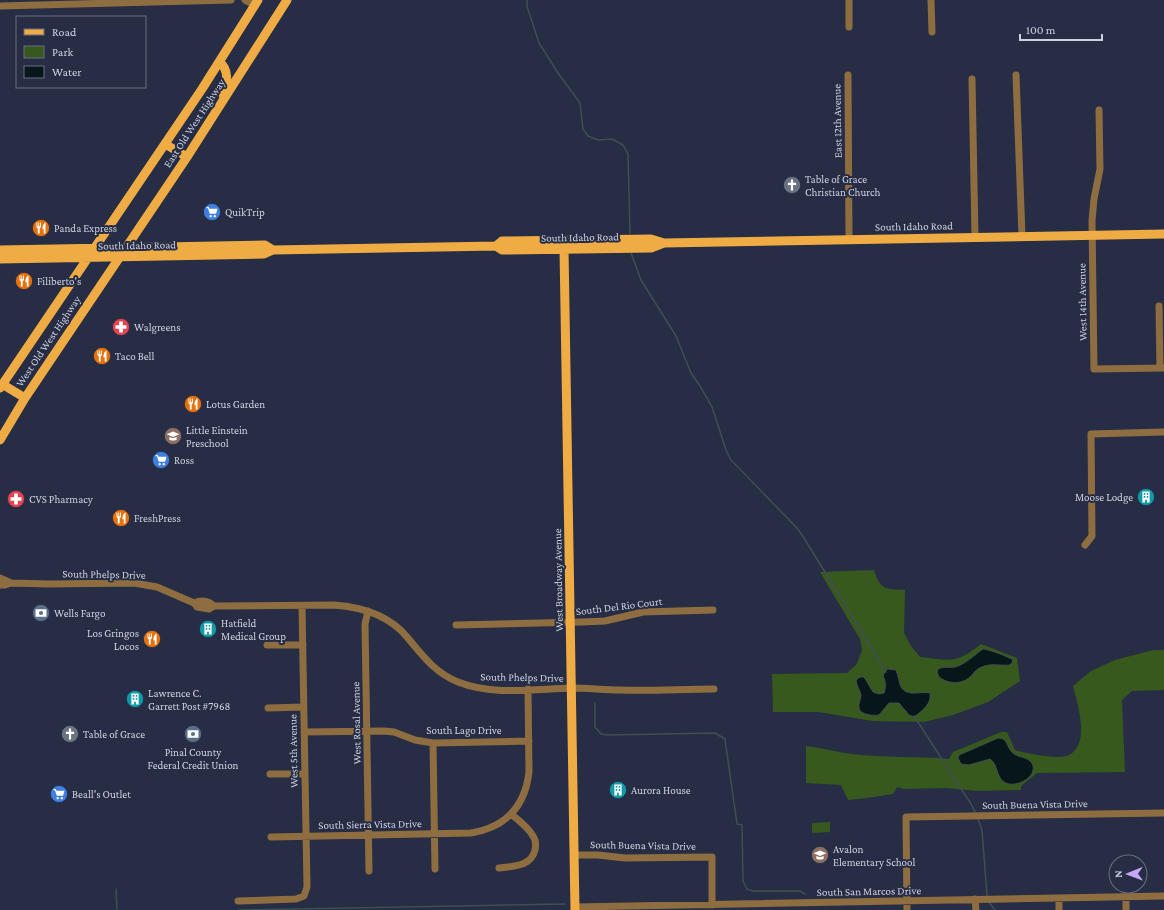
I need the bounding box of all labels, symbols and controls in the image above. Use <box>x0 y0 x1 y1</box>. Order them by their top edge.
legend <box>16 16 146 88</box>
scale bar <box>1020 16 1102 42</box>
text: 100 m <box>1026 23 1056 37</box>
text: Road <box>52 25 77 39</box>
text: Park <box>52 45 74 59</box>
text: Water <box>52 65 82 79</box>
street label: East Old West Highway <box>161 76 228 170</box>
street label: East 12th Avenue <box>830 84 844 158</box>
place label: Table of Grace Christian Church <box>805 173 881 198</box>
church icon: Table of Grace Christian Church <box>782 175 802 195</box>
supermarket icon: QuikTrip <box>202 202 222 222</box>
place label: QuikTrip <box>225 206 265 219</box>
restaurant icon: Panda Express <box>31 218 51 238</box>
street label: South Idaho Road <box>875 219 953 233</box>
place label: Panda Express <box>54 222 117 235</box>
street label: South Idaho Road <box>541 230 619 244</box>
street label: South Idaho Road <box>98 238 176 252</box>
street label: West 14th Avenue <box>1075 263 1089 341</box>
restaurant icon: Filiberto's <box>14 271 34 291</box>
place label: Filiberto's <box>37 275 81 287</box>
street label: West Old West Highway <box>13 293 84 389</box>
pharmacy icon: Walgreens <box>111 317 131 337</box>
place label: Walgreens <box>134 321 180 334</box>
restaurant icon: Taco Bell <box>92 346 112 366</box>
place label: Taco Bell <box>115 350 154 362</box>
restaurant icon: Lotus Garden <box>183 394 203 414</box>
place label: Lotus Garden <box>206 398 265 410</box>
place label: Little Einstein Preschool <box>186 424 248 449</box>
school or university icon: Little Einstein Preschool <box>163 426 183 446</box>
supermarket icon: Ross <box>151 450 171 470</box>
place label: Ross <box>174 454 194 466</box>
building icon: Moose Lodge <box>1136 487 1156 507</box>
pharmacy icon: CVS Pharmacy <box>6 489 26 509</box>
place label: Moose Lodge <box>1075 491 1133 504</box>
place label: CVS Pharmacy <box>29 493 94 506</box>
restaurant icon: FreshPress <box>111 508 131 528</box>
place label: FreshPress <box>134 512 181 524</box>
street label: West Broadway Avenue <box>551 528 566 632</box>
street label: South Phelps Drive <box>62 567 146 582</box>
street label: South Del Rio Court <box>575 595 663 617</box>
bank icon: Wells Fargo <box>31 603 51 623</box>
place label: Wells Fargo <box>54 607 106 620</box>
place label: Hatfield Medical Group <box>221 617 286 643</box>
building icon: Hatfield Medical Group <box>198 619 218 639</box>
place label: Los Gringos Locos <box>87 627 139 652</box>
restaurant icon: Los Gringos Locos <box>142 629 162 649</box>
street label: South Phelps Drive <box>480 670 564 685</box>
street label: West Rosal Avenue <box>349 681 363 764</box>
place label: Lawrence C. Garrett Post #7968 <box>148 687 231 712</box>
building icon: Lawrence C. Garrett Post #7968 <box>125 689 145 709</box>
street label: West 5th Avenue <box>286 714 300 788</box>
church icon: Table of Grace <box>60 724 80 744</box>
bank icon: Pinal County Federal Credit Union <box>183 724 203 744</box>
street label: South Lago Drive <box>426 724 502 737</box>
place label: Table of Grace <box>83 728 145 740</box>
place label: Pinal County Federal Credit Union <box>147 746 239 771</box>
building icon: Aurora House <box>608 780 628 800</box>
supermarket icon: Beall's Outlet <box>49 784 69 804</box>
place label: Aurora House <box>631 784 691 796</box>
place label: Beall's Outlet <box>72 788 131 800</box>
street label: South Buena Vista Drive <box>982 797 1088 811</box>
street label: South Sierra Vista Drive <box>318 817 422 831</box>
street label: South Buena Vista Drive <box>590 838 696 852</box>
place label: Avalon Elementary School <box>833 843 916 869</box>
school or university icon: Avalon Elementary School <box>810 845 830 865</box>
north arrow <box>1108 854 1148 894</box>
text: N <box>1112 870 1124 878</box>
street label: South San Marcos Drive <box>817 884 921 898</box>

